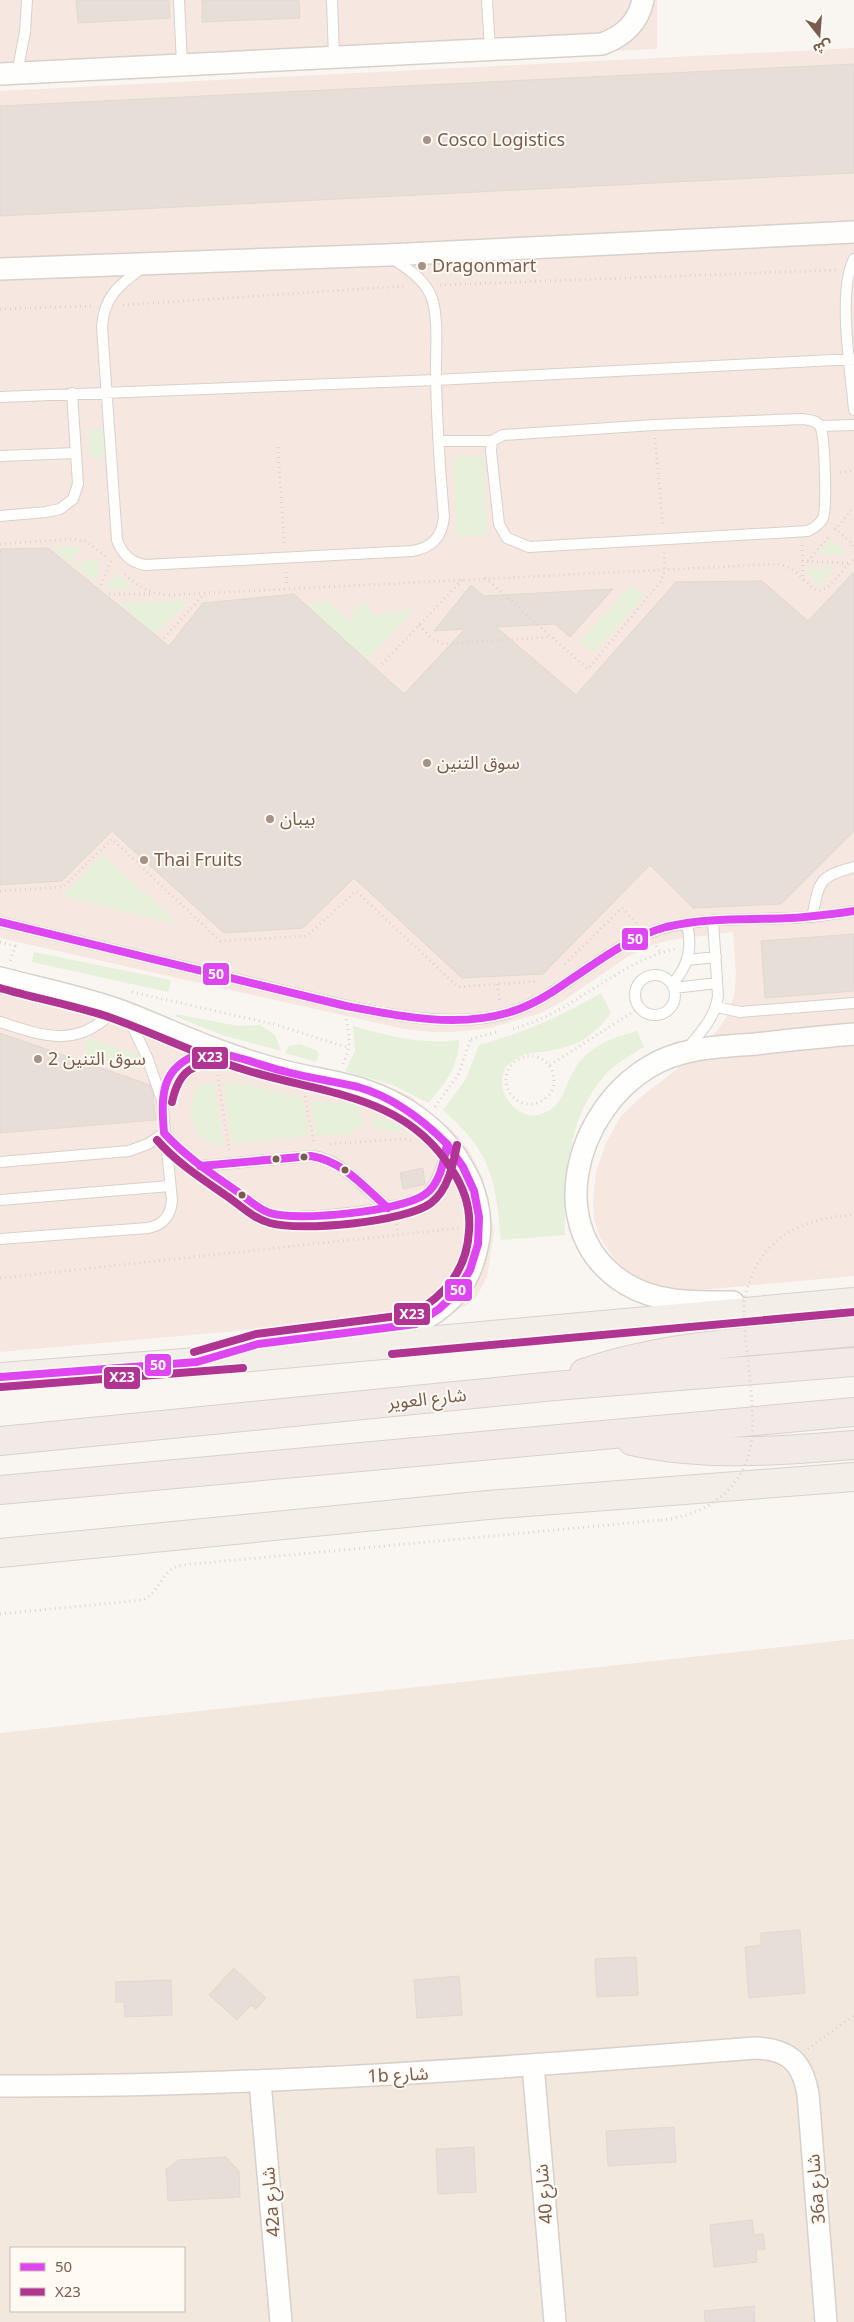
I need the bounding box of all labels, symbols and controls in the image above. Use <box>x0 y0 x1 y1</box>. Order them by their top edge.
north arrow <box>794 10 844 60</box>
text: ش <box>811 36 835 60</box>
place label: Cosco Logistics <box>437 127 565 151</box>
marker: Cosco Logistics <box>421 134 433 146</box>
place label: Dragonmart <box>432 253 537 277</box>
marker: Dragonmart <box>416 260 428 272</box>
place label: سوق التنين <box>437 750 520 774</box>
marker: سوق التنين <box>421 757 433 769</box>
place label: بيبان <box>280 806 315 830</box>
marker: بيبان <box>264 813 276 825</box>
place label: Thai Fruits <box>154 847 242 871</box>
marker: Thai Fruits <box>138 854 150 866</box>
line badge: 50 <box>621 927 649 951</box>
text: 50 <box>627 929 643 948</box>
line badge: 50 <box>202 962 230 986</box>
text: 50 <box>208 964 224 983</box>
place label: سوق التنين 2 <box>48 1046 146 1070</box>
line badge: X23 <box>191 1046 229 1070</box>
text: X23 <box>197 1047 223 1066</box>
marker: سوق التنين 2 <box>32 1053 44 1065</box>
unlabelled marker <box>299 1152 309 1162</box>
unlabelled marker <box>271 1154 281 1164</box>
unlabelled marker <box>340 1165 350 1175</box>
unlabelled marker <box>237 1190 247 1200</box>
line badge: 50 <box>444 1278 473 1302</box>
text: 50 <box>450 1280 466 1299</box>
line badge: X23 <box>393 1302 431 1326</box>
text: X23 <box>399 1304 425 1323</box>
line badge: 50 <box>144 1353 172 1377</box>
text: 50 <box>150 1355 166 1374</box>
line badge: X23 <box>103 1366 141 1390</box>
text: X23 <box>109 1367 135 1386</box>
street label: شارع العوير <box>385 1382 468 1417</box>
street label: 1b شارع <box>367 2060 429 2091</box>
street label: 36a شارع <box>800 2153 833 2225</box>
street label: شارع 40 <box>528 2163 561 2225</box>
street label: 42a شارع <box>255 2166 288 2238</box>
legend <box>10 2247 185 2312</box>
text: 50 <box>55 2256 72 2276</box>
text: X23 <box>55 2281 81 2301</box>

